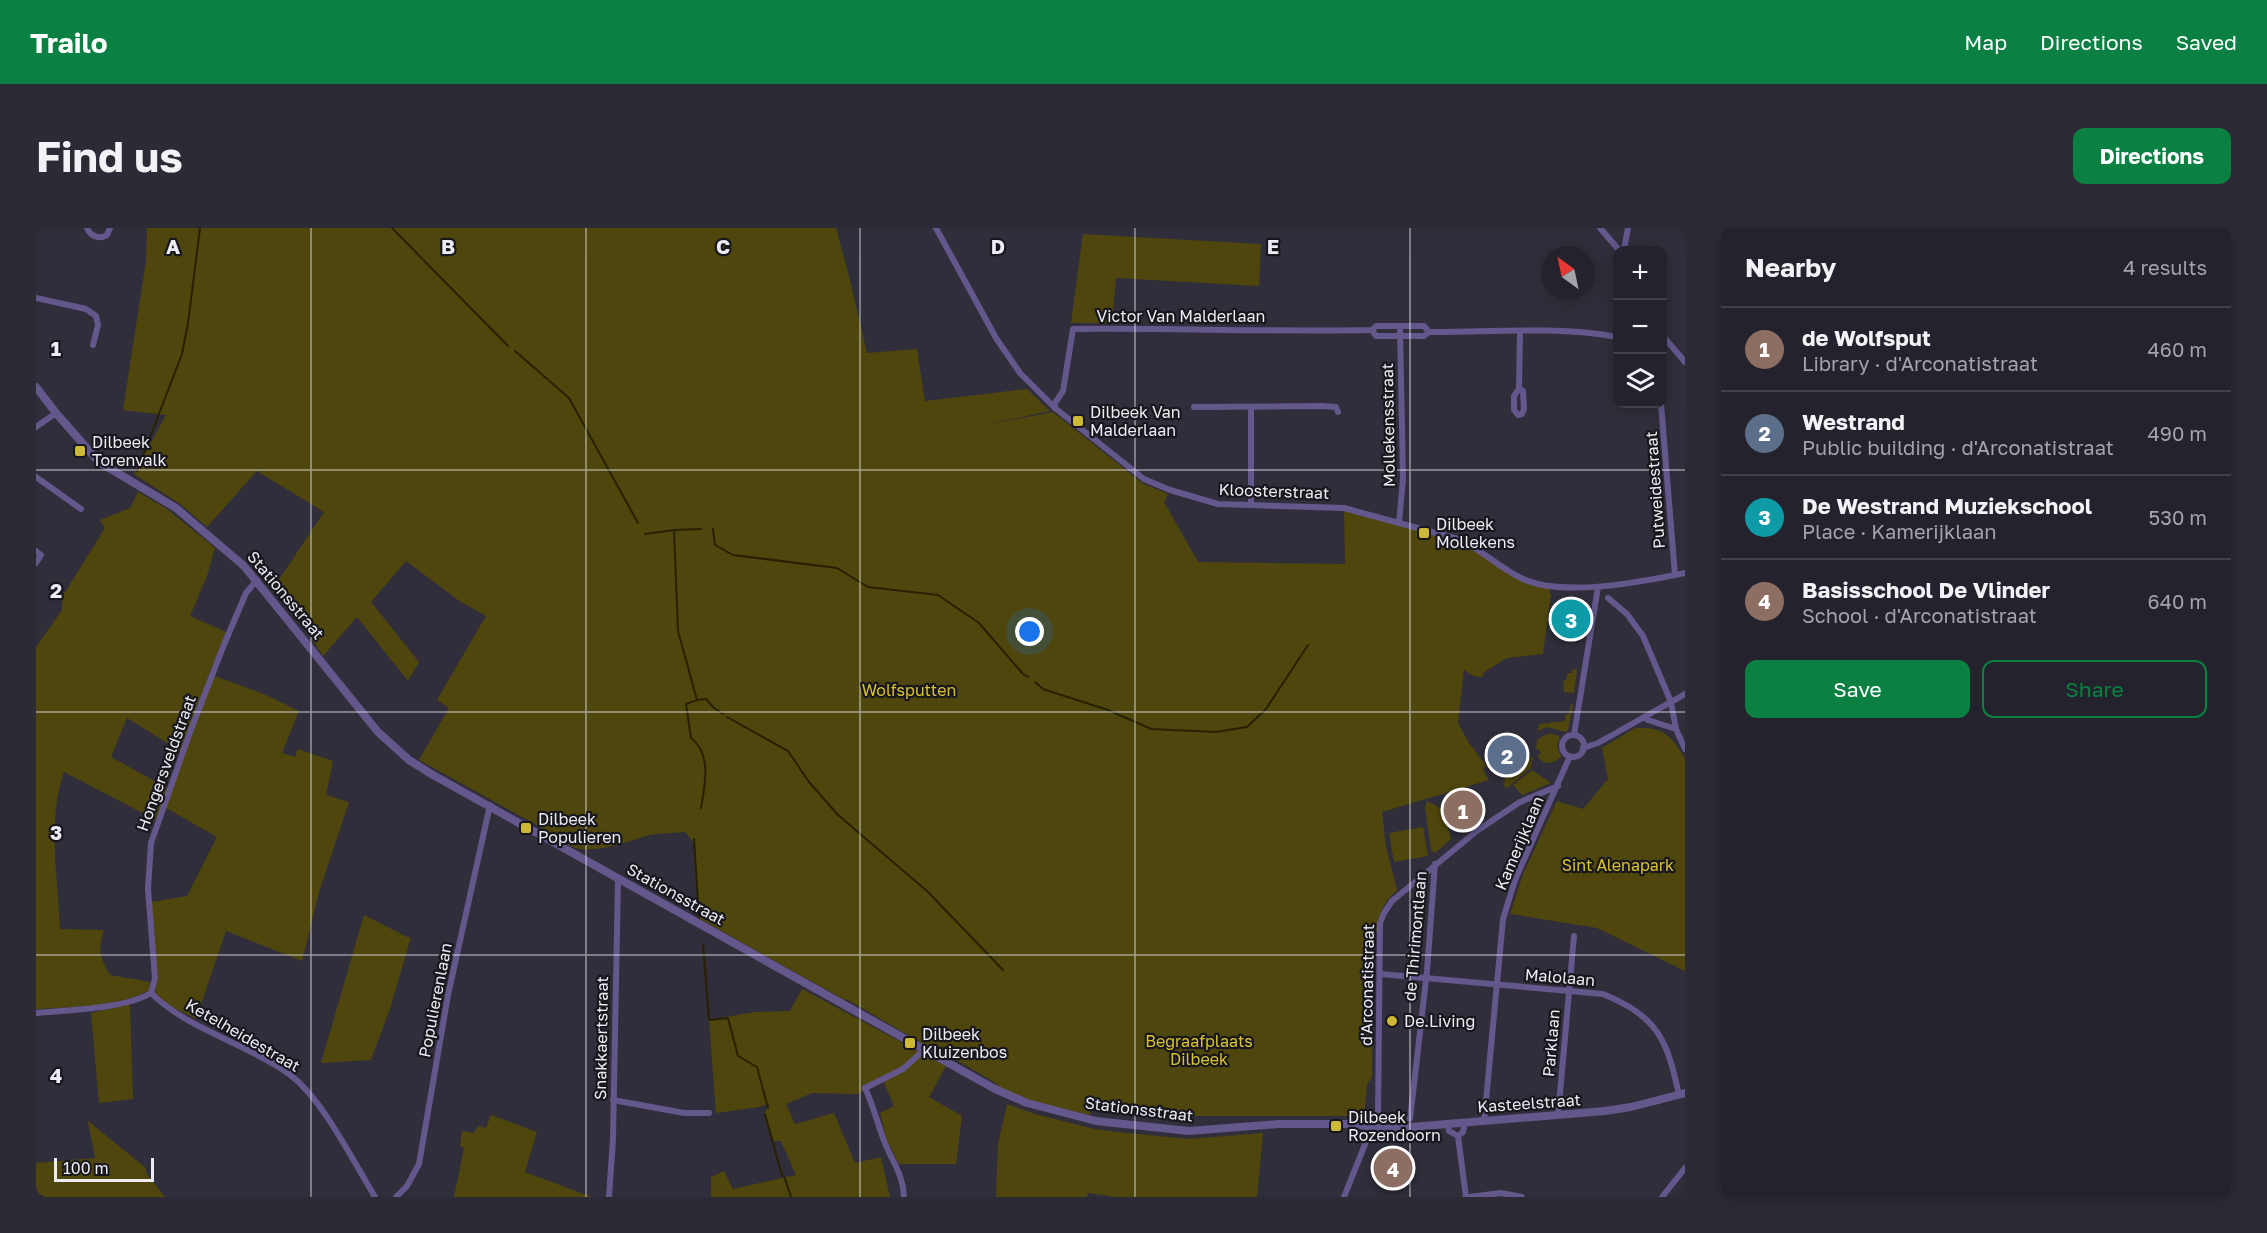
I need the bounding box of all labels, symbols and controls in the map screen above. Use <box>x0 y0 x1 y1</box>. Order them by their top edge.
text: Trailo <box>30 26 108 59</box>
text: Map <box>1964 29 2007 55</box>
text: Directions <box>2040 29 2143 55</box>
text: Saved <box>2176 29 2237 55</box>
button: Directions <box>2073 128 2231 184</box>
text: Find us <box>36 131 183 181</box>
text: A <box>166 234 180 258</box>
text: B <box>441 234 455 258</box>
text: C <box>716 234 730 258</box>
text: D <box>991 234 1005 258</box>
text: E <box>1267 234 1279 258</box>
north arrow <box>1541 246 1595 300</box>
map controls <box>1613 246 1667 408</box>
button: + <box>1613 246 1667 300</box>
text: Nearby <box>1745 252 1836 283</box>
text: 4 results <box>2123 255 2207 279</box>
button: − <box>1613 300 1667 354</box>
street label: Victor Van Malderlaan <box>1097 306 1265 326</box>
text: de Wolfsput <box>1802 324 1931 351</box>
text: 1 <box>51 336 61 360</box>
text: 1 <box>1759 337 1770 361</box>
text: 460 m <box>2148 337 2207 361</box>
text: Library · d'Arconatistraat <box>1802 351 2038 375</box>
button: layers <box>1613 354 1667 408</box>
street label: Mollekensstraat <box>1377 363 1399 487</box>
place label: Dilbeek Van Malderlaan <box>1090 402 1181 440</box>
text: Westrand <box>1802 408 1905 435</box>
marker: Dilbeek Van Malderlaan <box>1071 414 1085 428</box>
text: 2 <box>1758 421 1771 445</box>
text: 490 m <box>2148 421 2207 445</box>
street label: Putweidestraat <box>1641 431 1669 549</box>
place label: Dilbeek Torenvalk <box>92 432 167 470</box>
text: Public building · d'Arconatistraat <box>1802 435 2114 459</box>
marker: Dilbeek Torenvalk <box>73 444 87 458</box>
street label: Kloosterstraat <box>1218 479 1330 503</box>
text: De Westrand Muziekschool <box>1802 492 2092 519</box>
text: 3 <box>1758 505 1771 529</box>
text: 530 m <box>2149 505 2207 529</box>
place label: Dilbeek Mollekens <box>1436 514 1515 552</box>
text: Place · Kamerijklaan <box>1802 519 1997 543</box>
marker: Dilbeek Mollekens <box>1417 526 1431 540</box>
street label: Stationsstraat <box>243 547 329 643</box>
text: Basisschool De Vlinder <box>1802 576 2050 603</box>
text: 2 <box>50 578 62 602</box>
text: 4 <box>1758 589 1771 613</box>
text: 640 m <box>2148 589 2207 613</box>
pin: 3 <box>1552 596 1591 642</box>
text: School · d'Arconatistraat <box>1802 603 2037 627</box>
your location <box>1015 617 1044 646</box>
button: Save <box>1745 660 1970 718</box>
button: Share <box>1982 660 2207 718</box>
park label: Wolfsputten <box>862 680 956 700</box>
street label: Hongersveldstraat <box>132 692 200 834</box>
pin: 2 <box>1488 732 1526 778</box>
pin: 1 <box>1444 788 1482 832</box>
street label: Kamerijklaan <box>1490 793 1548 893</box>
place label: Dilbeek Populieren <box>538 809 621 847</box>
text: 3 <box>50 820 62 844</box>
marker: Dilbeek Populieren <box>519 821 533 835</box>
park label: Sint Alenapark <box>1562 855 1674 875</box>
street label: Stationsstraat <box>623 859 729 929</box>
street label: de Thirimontlaan <box>1399 870 1431 1002</box>
street label: d'Arconatistraat <box>1356 924 1378 1046</box>
street label: Populierenlaan <box>414 941 456 1059</box>
street label: Malolaan <box>1524 964 1596 990</box>
street label: Snakkaertstraat <box>590 976 612 1100</box>
street label: Ketelheidestraat <box>182 994 304 1076</box>
street label: Parklaan <box>1538 1008 1564 1078</box>
place label: De.Living <box>1404 1011 1475 1031</box>
marker: De.Living <box>1385 1014 1399 1028</box>
place label: Dilbeek Kluizenbos <box>922 1024 1007 1062</box>
park label: Begraafplaats Dilbeek <box>1145 1031 1253 1069</box>
marker: Dilbeek Kluizenbos <box>903 1036 917 1050</box>
text: 4 <box>50 1063 62 1087</box>
street label: Kasteelstraat <box>1477 1089 1581 1117</box>
street label: Stationsstraat <box>1084 1092 1194 1126</box>
place label: Dilbeek Rozendoorn <box>1348 1107 1441 1145</box>
marker: Dilbeek Rozendoorn <box>1329 1119 1343 1133</box>
pin: 4 <box>1374 1146 1412 1190</box>
scale bar <box>54 1155 154 1182</box>
text: 100 m <box>63 1158 109 1178</box>

